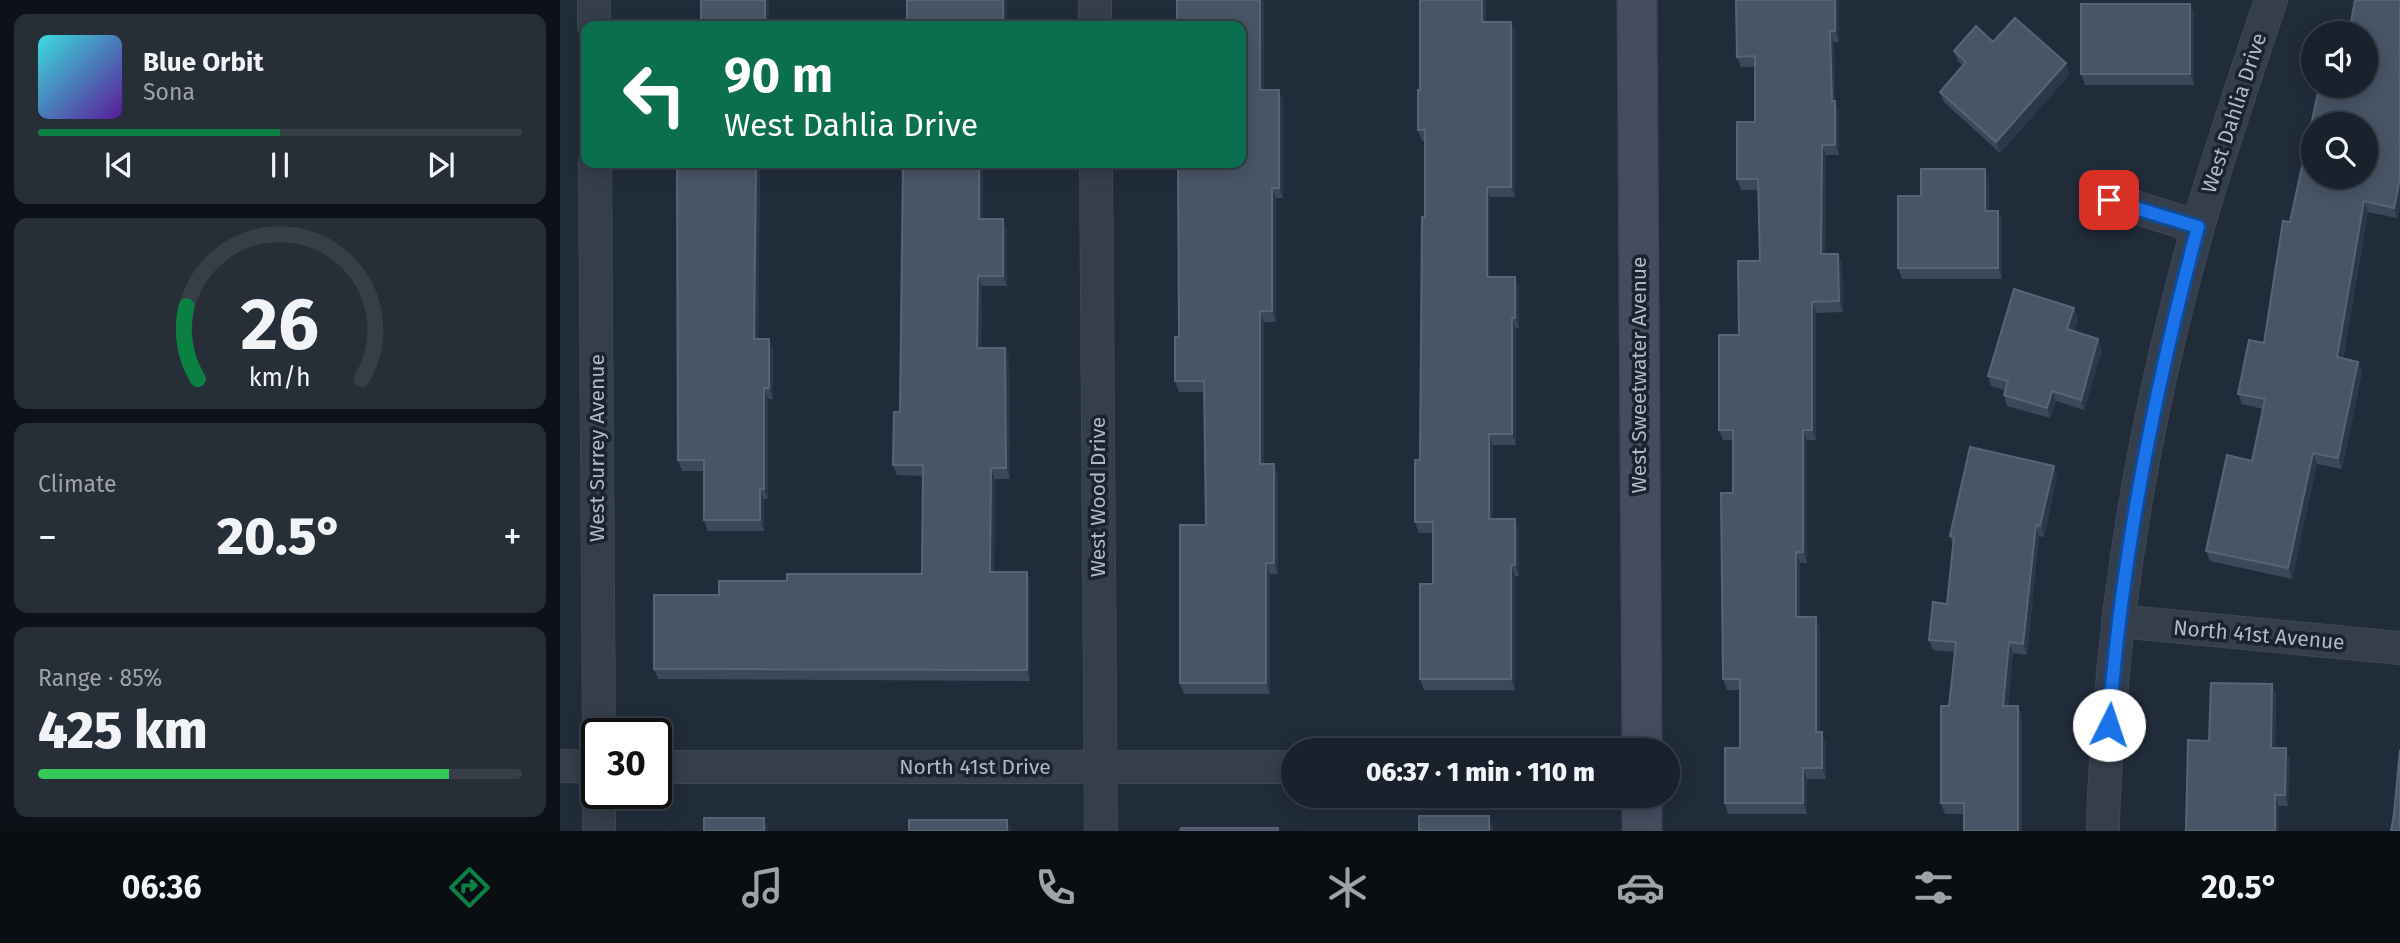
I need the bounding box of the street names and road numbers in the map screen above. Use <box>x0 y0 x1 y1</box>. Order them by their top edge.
street label: West Dahlia Drive <box>2196 30 2272 196</box>
street label: West Sweetwater Avenue <box>1626 257 1652 493</box>
street label: West Surrey Avenue <box>584 354 610 542</box>
street label: West Wood Drive <box>1085 417 1111 577</box>
street label: North 41st Avenue <box>2172 615 2346 655</box>
street label: North 41st Drive <box>899 754 1051 780</box>

